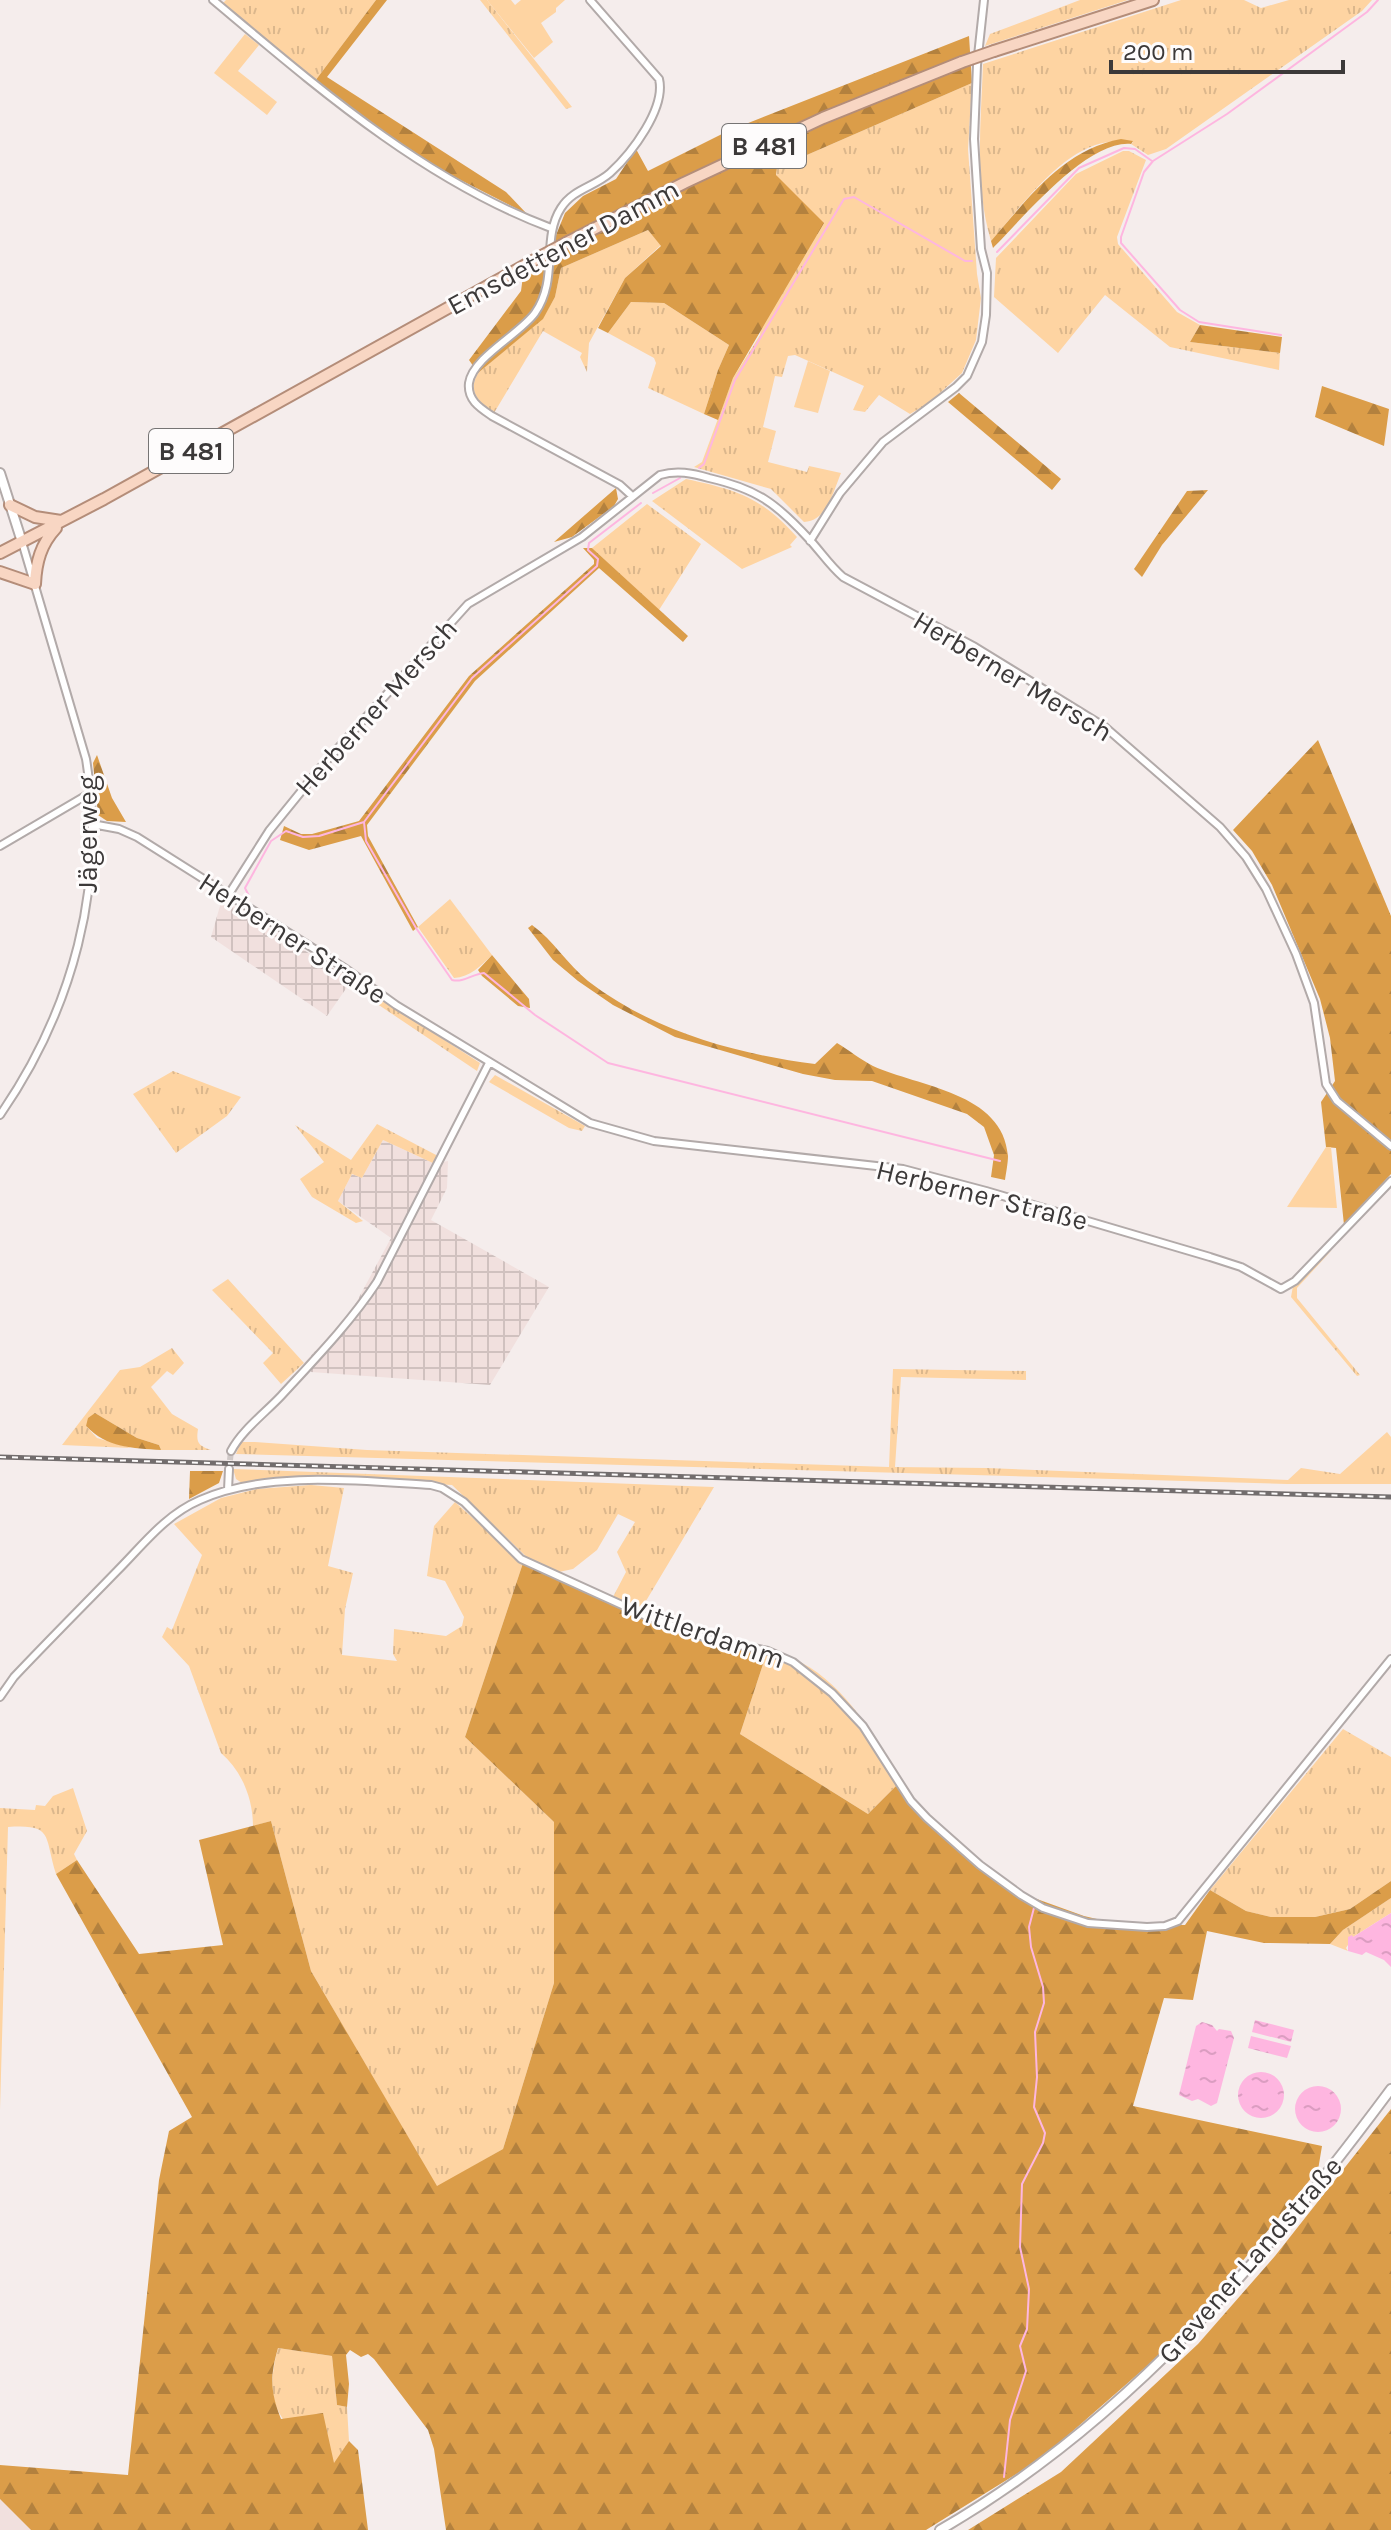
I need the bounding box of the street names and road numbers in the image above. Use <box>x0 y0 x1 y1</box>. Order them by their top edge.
road number: B 481 <box>722 124 806 168</box>
street label: Emsdettener Damm <box>442 172 684 322</box>
road number: B 481 <box>149 429 233 473</box>
street label: Herberner Mersch <box>907 603 1119 749</box>
street label: Herberner Mersch <box>288 612 464 802</box>
street label: Jägerweg <box>71 775 104 893</box>
street label: Herberner Straße <box>193 865 393 1011</box>
street label: Herberner Straße <box>873 1153 1091 1237</box>
street label: Wittlerdamm <box>617 1589 789 1675</box>
street label: Grevener Landstraße <box>1151 2150 1349 2370</box>

